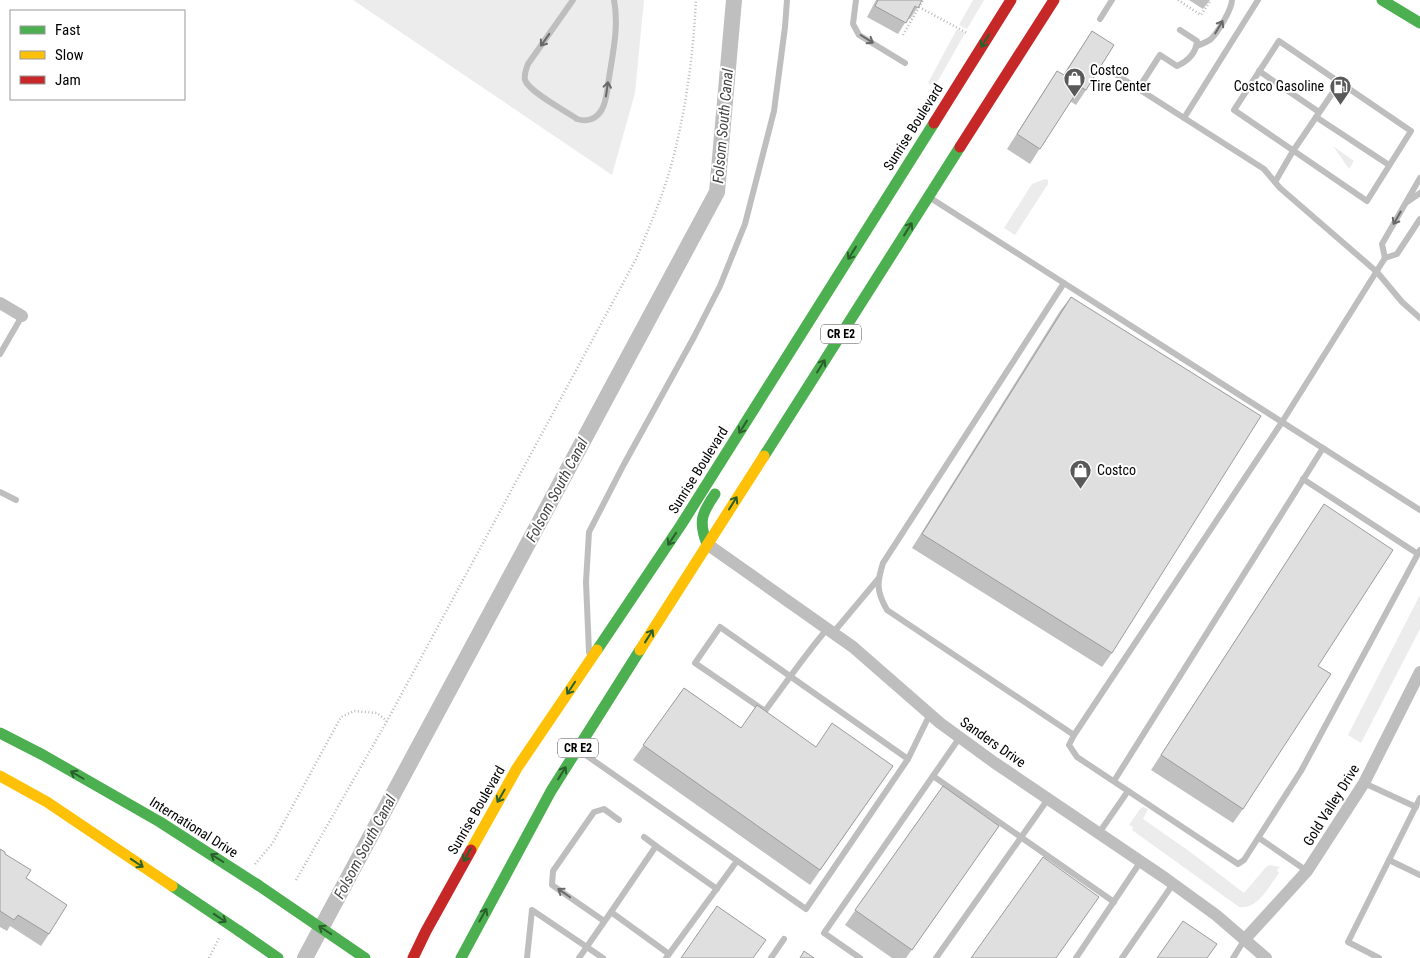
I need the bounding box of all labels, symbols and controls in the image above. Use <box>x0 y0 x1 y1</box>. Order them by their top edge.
legend <box>10 10 185 100</box>
text: Fast <box>55 21 80 39</box>
one-way arrow <box>1215 21 1225 35</box>
one-way arrow <box>540 33 550 47</box>
one-way arrow <box>980 34 990 48</box>
one-way arrow <box>859 35 873 45</box>
text: Slow <box>55 46 84 64</box>
place label: Costco Tire Center <box>1090 62 1151 94</box>
shop icon: Costco Tire Center <box>1062 66 1086 97</box>
water label: Folsom South Canal <box>709 67 737 184</box>
text: Jam <box>55 71 81 89</box>
fuel station icon: Costco Gasoline <box>1328 74 1352 105</box>
place label: Costco Gasoline <box>1234 78 1324 94</box>
one-way arrow <box>603 81 613 97</box>
street label: Sunrise Boulevard <box>880 81 946 173</box>
one-way arrow <box>1392 210 1402 224</box>
one-way arrow <box>903 222 913 236</box>
one-way arrow <box>847 246 858 260</box>
road number: CR E2 <box>821 324 861 344</box>
one-way arrow <box>816 359 826 373</box>
one-way arrow <box>737 420 747 434</box>
street label: Sunrise Boulevard <box>665 424 731 516</box>
water label: Folsom South Canal <box>522 434 592 545</box>
shop icon: Costco <box>1069 458 1093 489</box>
place label: Costco <box>1097 462 1136 478</box>
one-way arrow <box>729 496 739 510</box>
one-way arrow <box>667 532 677 546</box>
one-way arrow <box>644 629 654 643</box>
one-way arrow <box>566 681 576 695</box>
street label: Sanders Drive <box>957 714 1029 771</box>
road number: CR E2 <box>558 738 598 758</box>
street label: Gold Valley Drive <box>1300 761 1363 849</box>
street label: Sunrise Boulevard <box>444 763 508 857</box>
one-way arrow <box>558 766 568 780</box>
one-way arrow <box>70 770 85 780</box>
one-way arrow <box>496 788 506 803</box>
water label: Folsom South Canal <box>330 791 400 902</box>
street label: International Drive <box>147 793 241 861</box>
one-way arrow <box>462 847 472 862</box>
one-way arrow <box>210 853 224 863</box>
one-way arrow <box>130 858 144 868</box>
one-way arrow <box>557 888 571 898</box>
one-way arrow <box>479 908 489 923</box>
one-way arrow <box>212 913 226 923</box>
one-way arrow <box>319 925 333 935</box>

